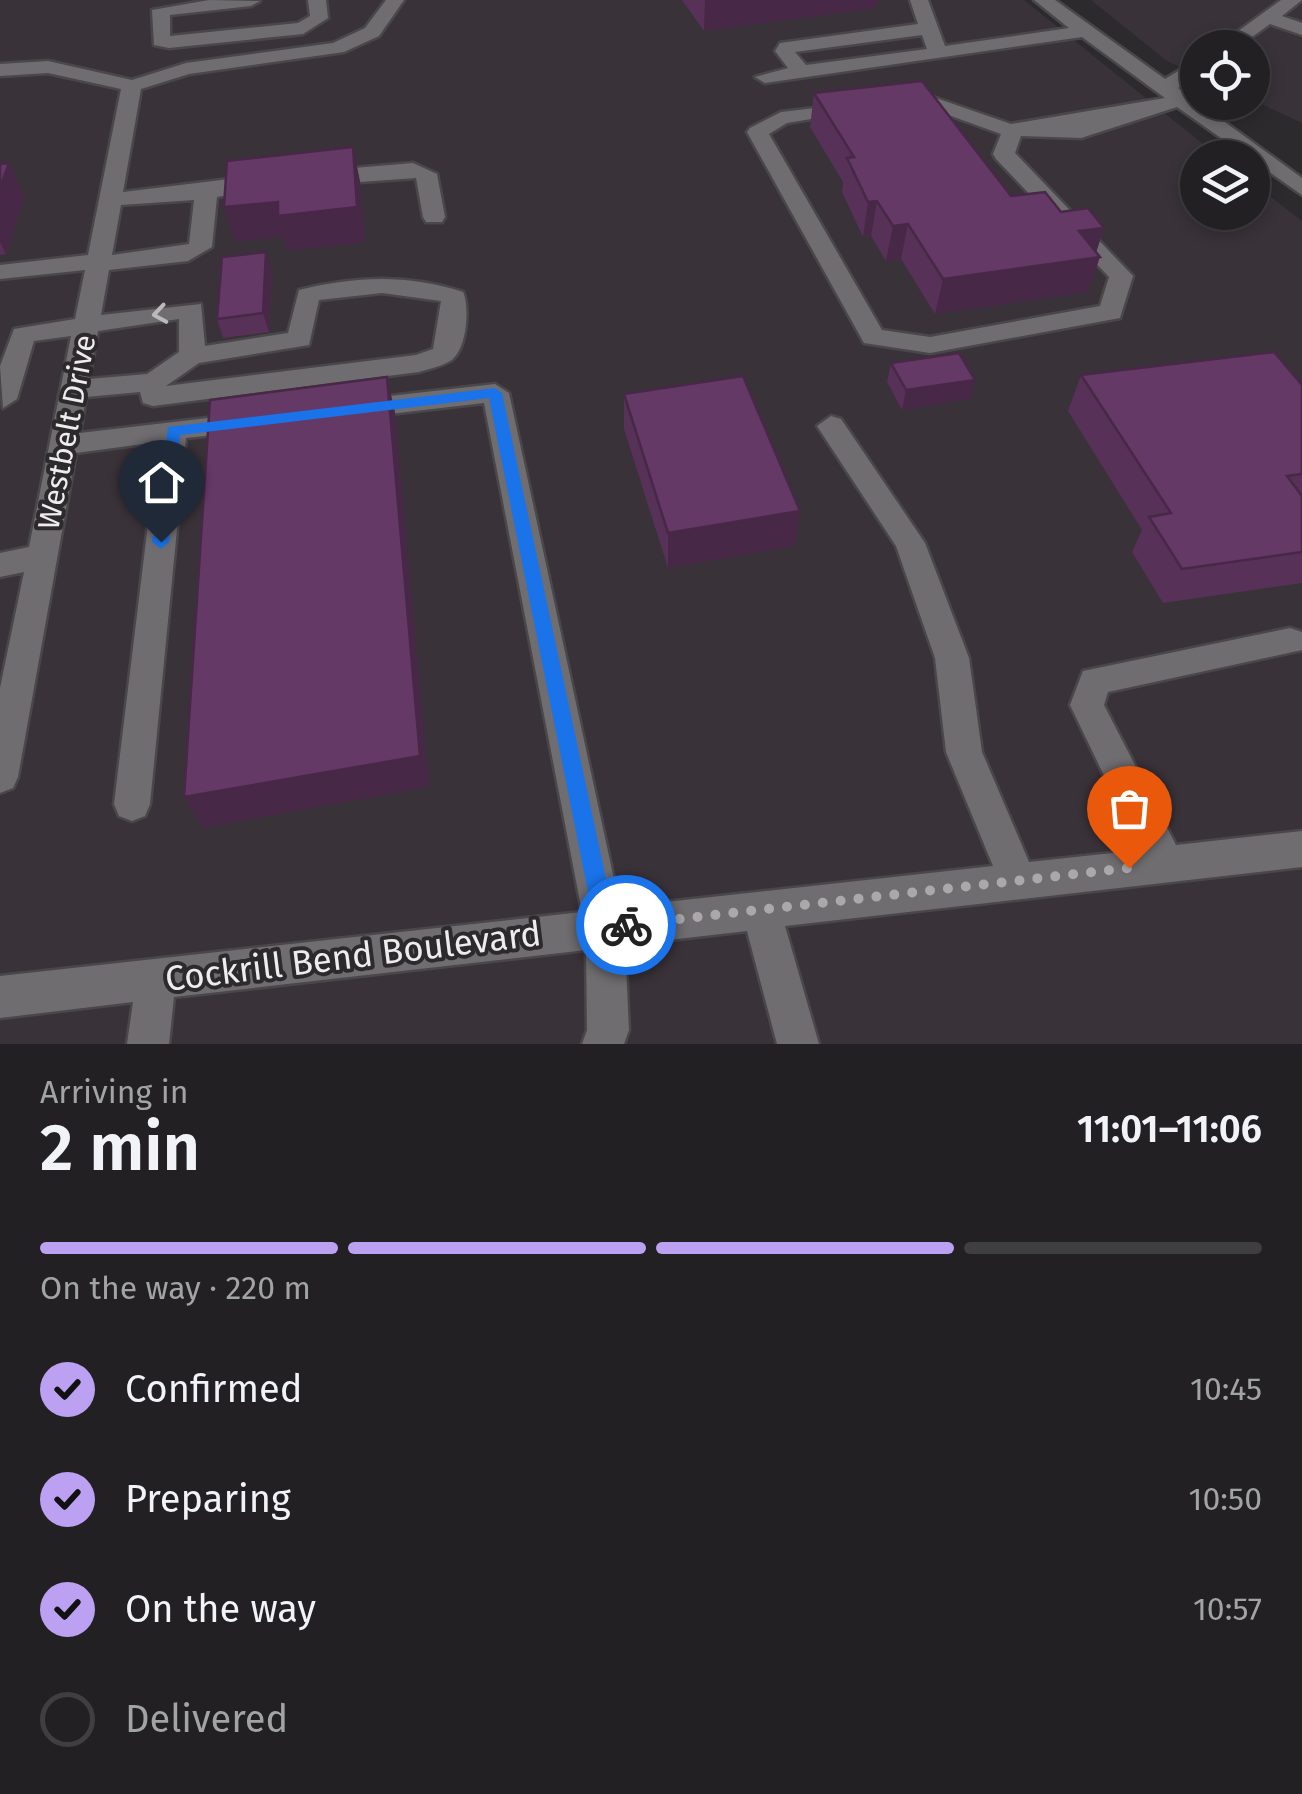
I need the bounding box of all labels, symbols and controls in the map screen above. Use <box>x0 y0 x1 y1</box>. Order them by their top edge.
map controls <box>1180 30 1270 230</box>
button: locate <box>1180 30 1270 120</box>
button: layers <box>1180 140 1270 230</box>
one-way arrow <box>151 303 168 324</box>
street label: Westbelt Drive <box>30 331 104 533</box>
pin <box>119 440 204 543</box>
icon: home <box>134 455 189 510</box>
pin <box>1087 766 1172 869</box>
icon: bag <box>1102 781 1157 836</box>
courier <box>576 875 676 975</box>
icon: bike <box>599 898 654 953</box>
street label: Cockrill Bend Boulevard <box>163 912 543 1000</box>
text: Arriving in <box>40 1073 188 1111</box>
text: 11:01–11:06 <box>1077 1106 1262 1152</box>
text: 2 min <box>40 1109 200 1187</box>
text: On the way · 220 m <box>40 1269 311 1307</box>
icon: check <box>40 1362 95 1417</box>
text: Confirmed <box>125 1366 303 1412</box>
text: 10:45 <box>1190 1370 1262 1408</box>
icon: check <box>40 1472 95 1527</box>
text: Preparing <box>125 1476 291 1522</box>
text: 10:50 <box>1189 1480 1262 1518</box>
icon: check <box>40 1582 95 1637</box>
text: On the way <box>125 1586 316 1632</box>
text: 10:57 <box>1193 1590 1262 1628</box>
text: Delivered <box>125 1696 288 1742</box>

